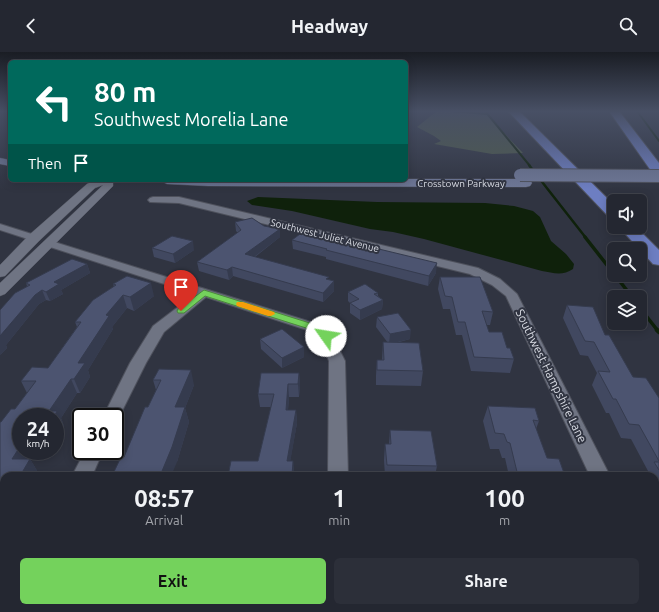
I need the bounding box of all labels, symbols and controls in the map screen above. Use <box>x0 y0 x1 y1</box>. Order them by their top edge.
icon: back <box>20 15 42 37</box>
icon: search <box>617 15 639 37</box>
text: Headway <box>291 16 368 36</box>
icon: left <box>28 76 80 128</box>
text: 80 m <box>94 76 156 107</box>
text: Southwest Morelia Lane <box>94 109 289 129</box>
icon: arrive <box>70 152 92 174</box>
text: Then <box>28 155 62 172</box>
street label: Crosstown Parkway <box>417 178 505 189</box>
map controls <box>607 194 647 330</box>
button: sound <box>607 194 647 234</box>
street label: Southwest Juliet Avenue <box>270 217 380 254</box>
button: search <box>607 242 647 282</box>
pin <box>164 270 198 311</box>
icon: arrive <box>170 276 192 298</box>
button: layers <box>607 290 647 330</box>
street label: Southwest Hampshire Lane <box>513 307 589 445</box>
position arrow <box>305 315 347 357</box>
speed limit sign: 30 <box>72 408 124 460</box>
text: 24 <box>27 417 49 440</box>
text: km/h <box>26 438 50 449</box>
text: 08:57 <box>134 485 194 512</box>
text: 1 <box>332 485 346 512</box>
text: 100 <box>484 485 525 512</box>
text: Arrival <box>145 513 183 527</box>
text: min <box>328 513 350 527</box>
text: m <box>499 513 510 527</box>
button: Exit <box>20 558 326 604</box>
button: Share <box>334 558 639 604</box>

